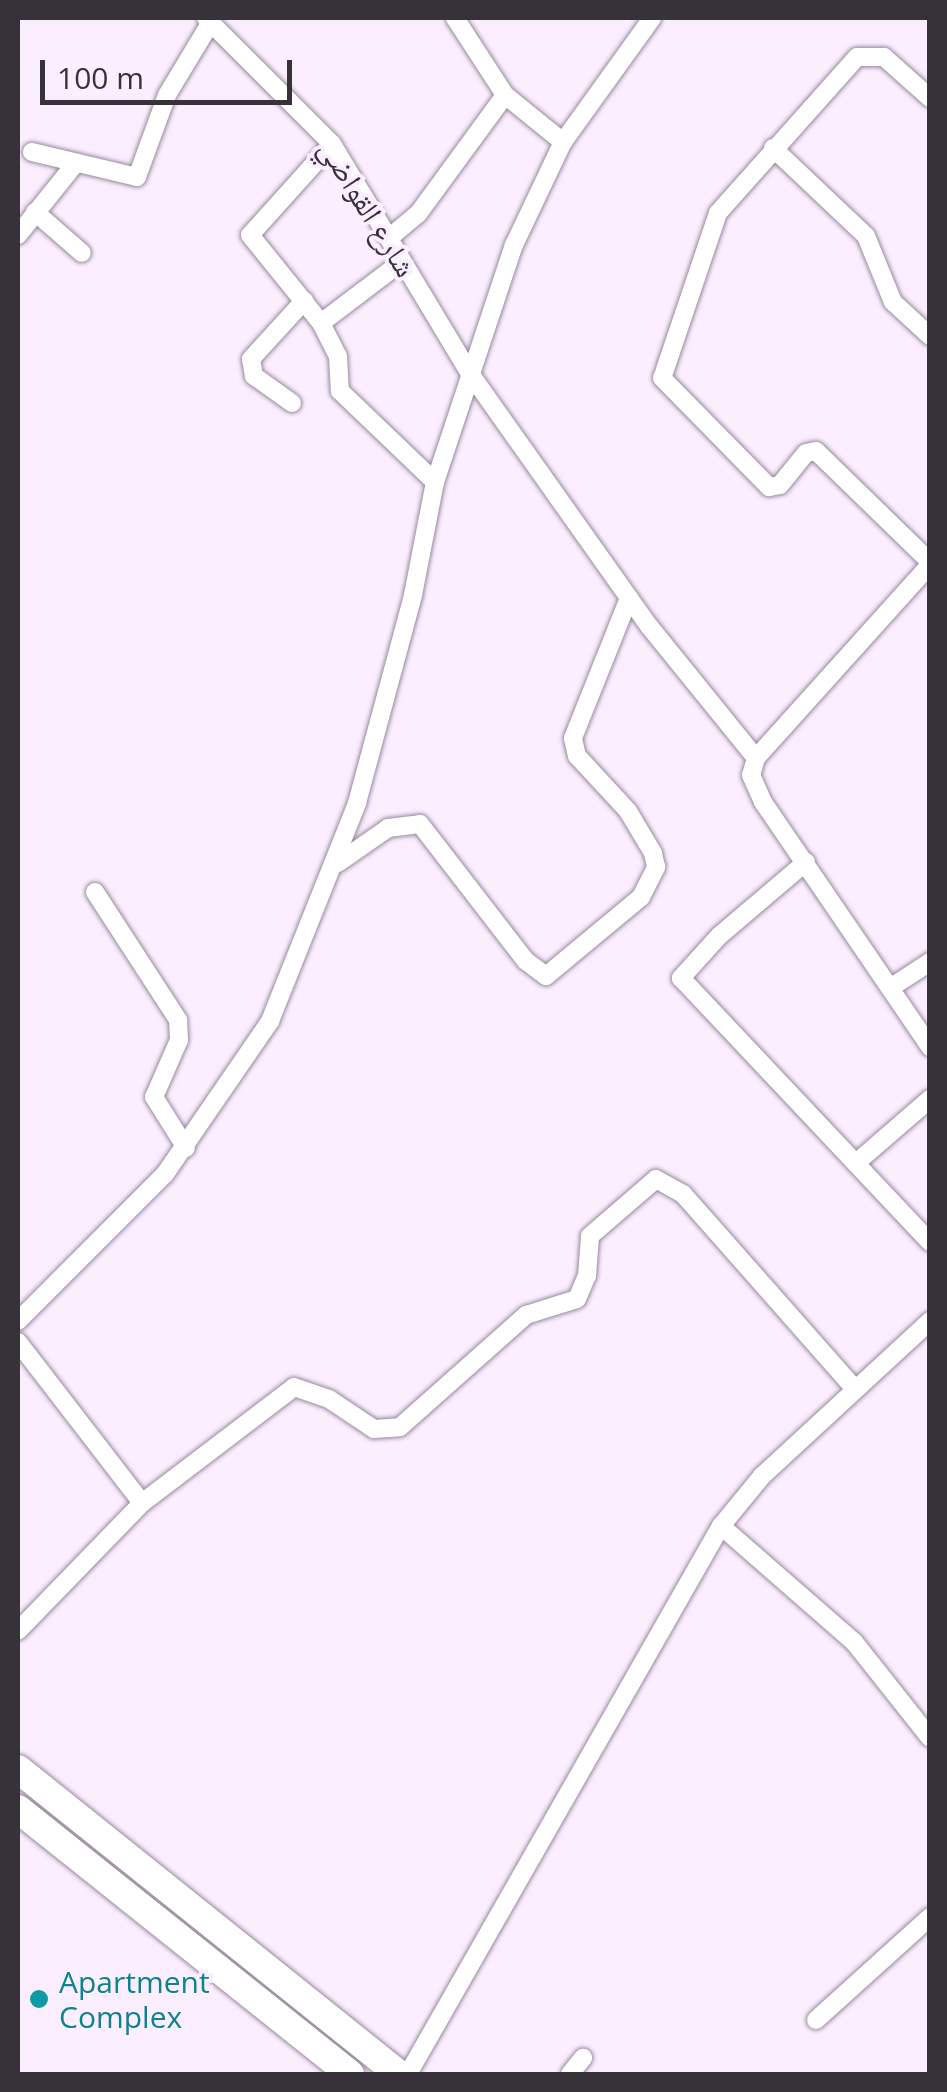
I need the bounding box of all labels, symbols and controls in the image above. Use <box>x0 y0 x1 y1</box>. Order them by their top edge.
scale bar <box>45 40 298 102</box>
text: 100 m <box>57 57 144 98</box>
street label: شارع القواضي <box>312 133 424 283</box>
place label: Apartment Complex <box>59 1964 210 2034</box>
marker: Apartment Complex <box>28 1988 50 2010</box>

